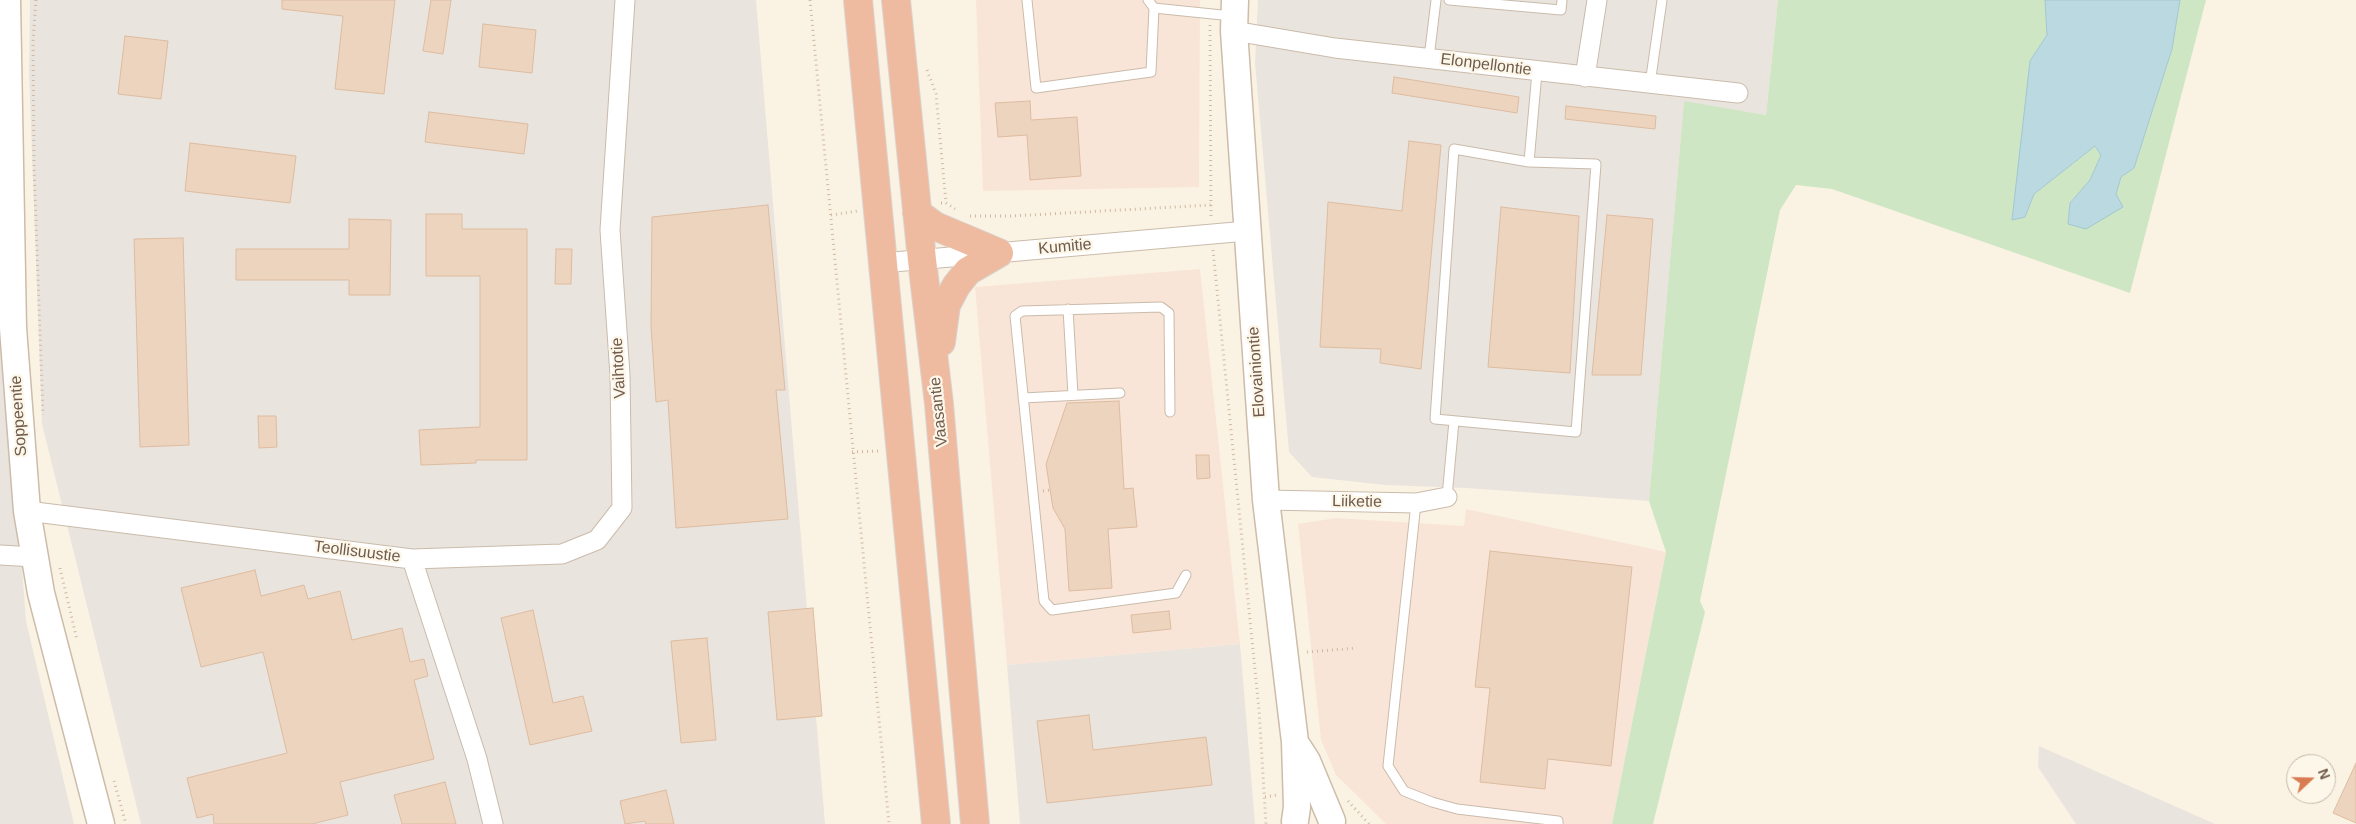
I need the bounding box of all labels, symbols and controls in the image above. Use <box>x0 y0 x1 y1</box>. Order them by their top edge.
street label: Elonpellontie <box>1439 50 1533 80</box>
street label: Kumitie <box>1038 235 1092 259</box>
street label: Elovainiontie <box>1244 326 1270 418</box>
street label: Vaihtotie <box>608 337 630 399</box>
street label: Soppeentie <box>7 375 31 457</box>
street label: Vaasantie <box>926 376 952 448</box>
street label: Liiketie <box>1332 492 1382 512</box>
street label: Teollisuustie <box>313 537 401 567</box>
north arrow <box>2286 754 2336 804</box>
text: N <box>2315 766 2333 782</box>

